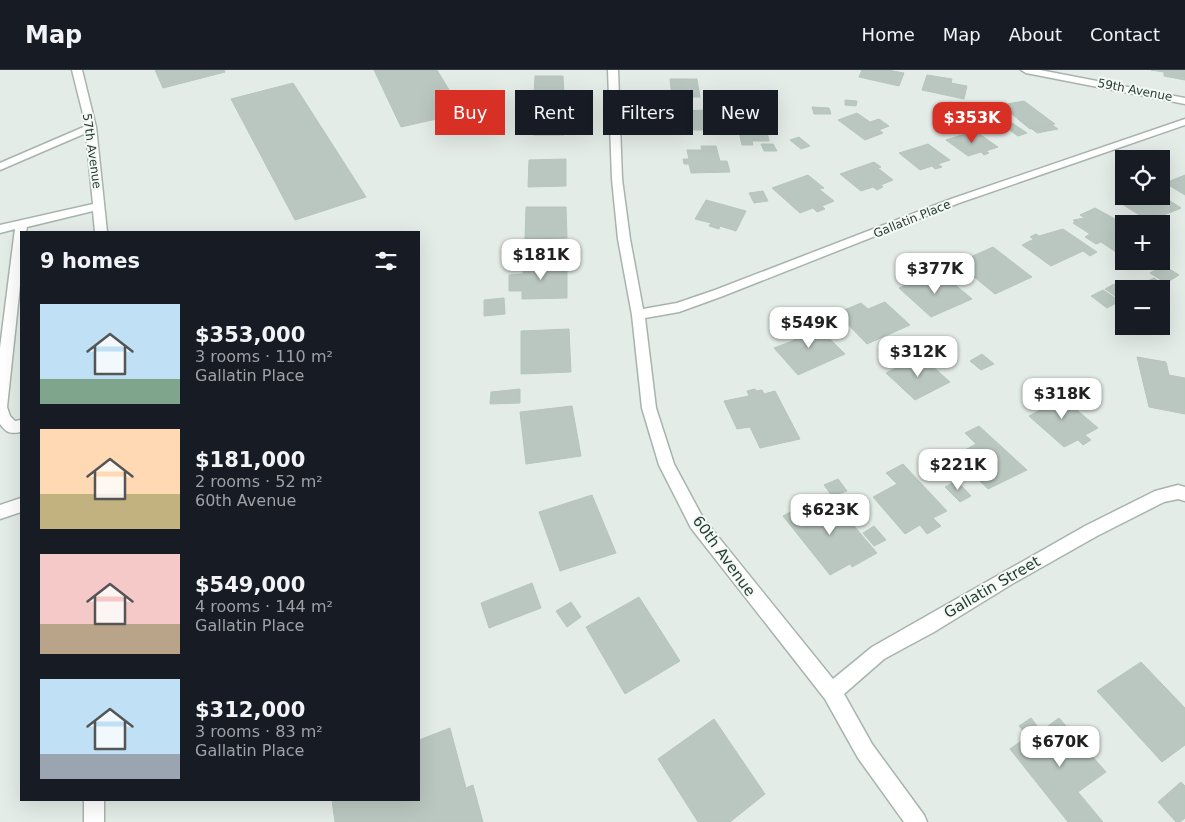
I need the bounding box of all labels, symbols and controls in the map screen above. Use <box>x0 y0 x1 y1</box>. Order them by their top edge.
text: Map <box>25 21 82 49</box>
text: Home <box>862 24 915 45</box>
text: Map <box>943 24 981 45</box>
text: About <box>1009 24 1062 45</box>
text: Contact <box>1090 24 1160 45</box>
street label: 59th Avenue <box>1096 76 1174 104</box>
chip: Buy <box>435 90 505 135</box>
chip: Rent <box>515 90 593 135</box>
chip: Filters <box>603 90 693 135</box>
chip: New <box>703 90 778 135</box>
pin: $353K <box>937 102 1007 144</box>
text: $353K <box>944 108 1000 127</box>
street label: 57th Avenue <box>80 112 104 190</box>
map controls <box>1115 150 1170 335</box>
button: locate <box>1115 150 1170 205</box>
street label: Gallatin Place <box>871 197 953 241</box>
button: + <box>1115 215 1170 270</box>
pin: $181K <box>506 238 576 281</box>
text: $181K <box>513 245 569 264</box>
icon: filters <box>372 247 400 275</box>
text: 9 homes <box>40 249 140 273</box>
pin: $377K <box>900 252 970 295</box>
text: $377K <box>907 259 963 278</box>
button: − <box>1115 280 1170 335</box>
pin: $549K <box>774 306 844 349</box>
text: $549K <box>781 313 837 332</box>
text: $353,000 <box>195 323 305 347</box>
icon: home <box>80 324 140 384</box>
pin: $312K <box>883 336 953 378</box>
text: $312K <box>890 342 946 361</box>
text: 3 rooms · 110 m² <box>195 347 333 366</box>
text: Gallatin Place <box>195 366 304 385</box>
pin: $318K <box>1027 378 1097 420</box>
text: $318K <box>1034 384 1090 403</box>
text: $181,000 <box>195 448 305 472</box>
pin: $221K <box>923 448 993 491</box>
icon: home <box>80 449 140 509</box>
text: $221K <box>930 455 986 474</box>
text: 2 rooms · 52 m² <box>195 472 323 491</box>
text: 60th Avenue <box>195 491 296 510</box>
pin: $623K <box>795 494 865 536</box>
text: $623K <box>802 500 858 519</box>
street label: 60th Avenue <box>689 512 759 600</box>
street label: Gallatin Street <box>941 552 1043 622</box>
text: $549,000 <box>195 573 305 597</box>
icon: home <box>80 574 140 634</box>
text: 4 rooms · 144 m² <box>195 597 333 616</box>
text: Gallatin Place <box>195 616 304 635</box>
text: $312,000 <box>195 698 305 722</box>
icon: home <box>80 699 140 759</box>
text: 3 rooms · 83 m² <box>195 722 323 741</box>
pin: $670K <box>1025 726 1095 768</box>
text: $670K <box>1032 732 1088 751</box>
text: Gallatin Place <box>195 741 304 760</box>

